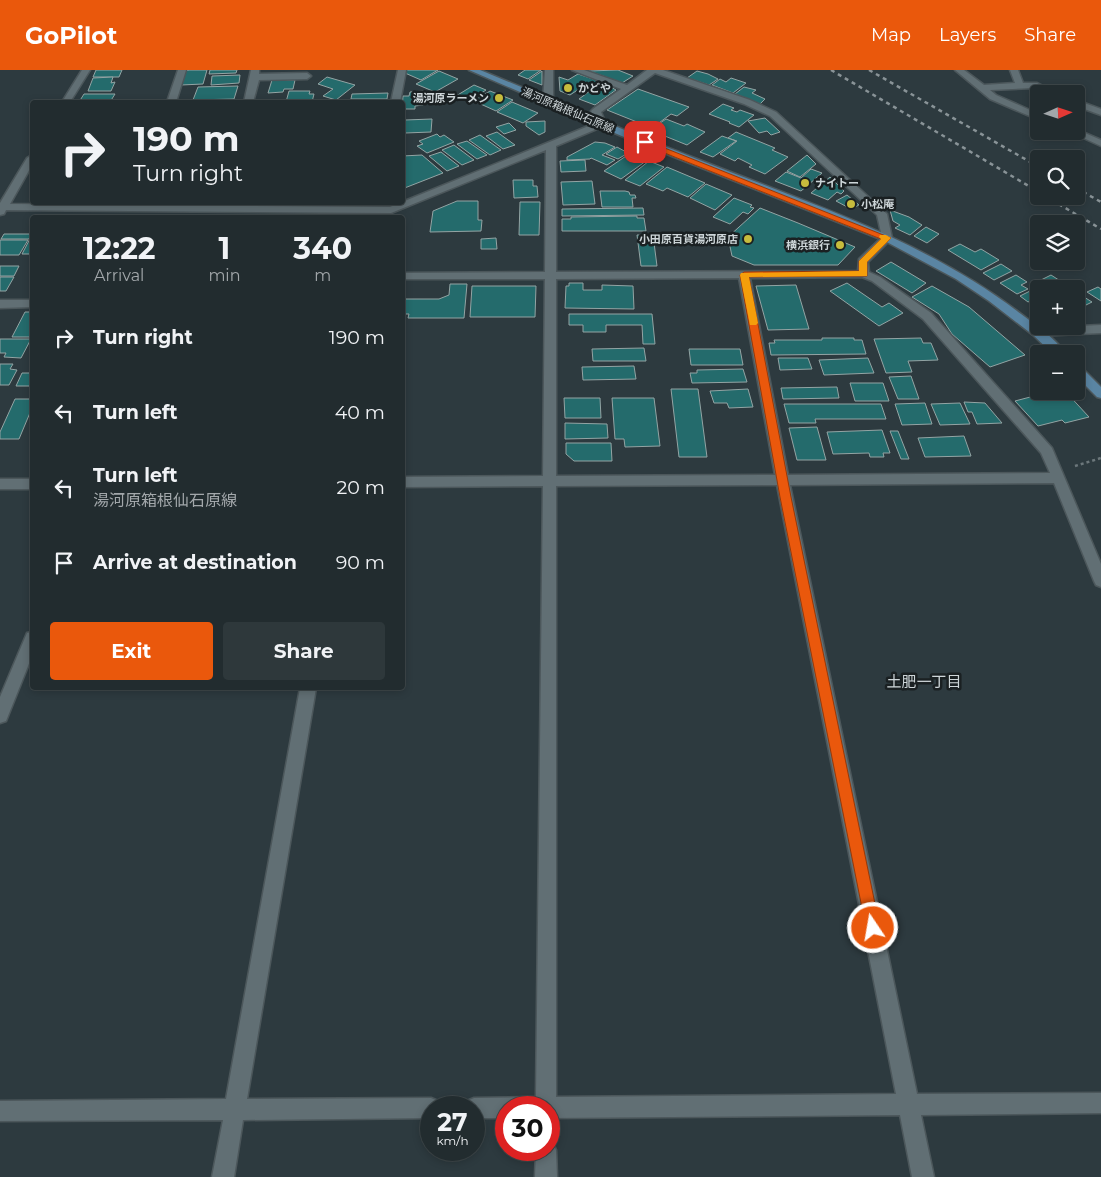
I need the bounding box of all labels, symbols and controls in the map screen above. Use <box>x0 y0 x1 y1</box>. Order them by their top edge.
text: GoPilot <box>25 21 117 50</box>
text: Map <box>871 24 911 46</box>
text: Layers <box>939 24 996 46</box>
text: Share <box>1024 24 1076 46</box>
place label: かどや <box>578 81 611 95</box>
marker: かどや <box>562 82 574 94</box>
street label: 湯河原箱根仙石原線 <box>520 84 616 136</box>
north arrow <box>1030 85 1085 140</box>
map controls <box>1030 85 1085 400</box>
place label: 湯河原ラーメン <box>412 91 489 105</box>
marker: 湯河原ラーメン <box>493 92 505 104</box>
text: 190 m <box>133 117 239 160</box>
icon: right <box>50 120 115 185</box>
pin <box>624 121 666 163</box>
icon: arrive <box>631 128 659 156</box>
button: search <box>1030 150 1085 205</box>
text: Turn right <box>133 160 243 187</box>
place label: ナイトー <box>815 176 859 190</box>
marker: ナイトー <box>799 177 811 189</box>
place label: 小松庵 <box>861 197 895 211</box>
marker: 小松庵 <box>845 198 857 210</box>
button: layers <box>1030 215 1085 270</box>
text: 12:22 <box>83 230 156 267</box>
text: 1 <box>219 230 230 267</box>
text: 340 <box>293 230 352 267</box>
place label: 小田原百貨湯河原店 <box>639 232 738 246</box>
marker: 小田原百貨湯河原店 <box>742 233 754 245</box>
place label: 横浜銀行 <box>786 238 830 252</box>
marker: 横浜銀行 <box>834 239 846 251</box>
text: Arrival <box>94 266 144 285</box>
text: min <box>208 266 241 285</box>
text: m <box>314 266 331 285</box>
button: + <box>1030 280 1085 335</box>
icon: right <box>50 324 78 352</box>
text: Turn right <box>93 326 193 349</box>
text: 190 m <box>329 326 385 349</box>
button: − <box>1030 345 1085 400</box>
icon: left <box>50 399 78 427</box>
text: Turn left <box>93 401 178 424</box>
text: 40 m <box>335 401 385 424</box>
text: Turn left <box>93 464 178 487</box>
icon: left <box>50 474 78 502</box>
text: 20 m <box>337 476 385 499</box>
text: 湯河原箱根仙石原線 <box>93 491 237 510</box>
icon: arrive <box>50 549 78 577</box>
text: Arrive at destination <box>93 551 297 574</box>
text: 90 m <box>336 551 385 574</box>
button: Exit <box>50 622 213 680</box>
button: Share <box>223 622 385 680</box>
district label: 土肥一丁目 <box>886 672 962 691</box>
position arrow <box>846 901 898 953</box>
speed limit sign: 30 <box>495 1096 560 1161</box>
text: 27 <box>437 1107 468 1137</box>
text: km/h <box>436 1133 469 1148</box>

